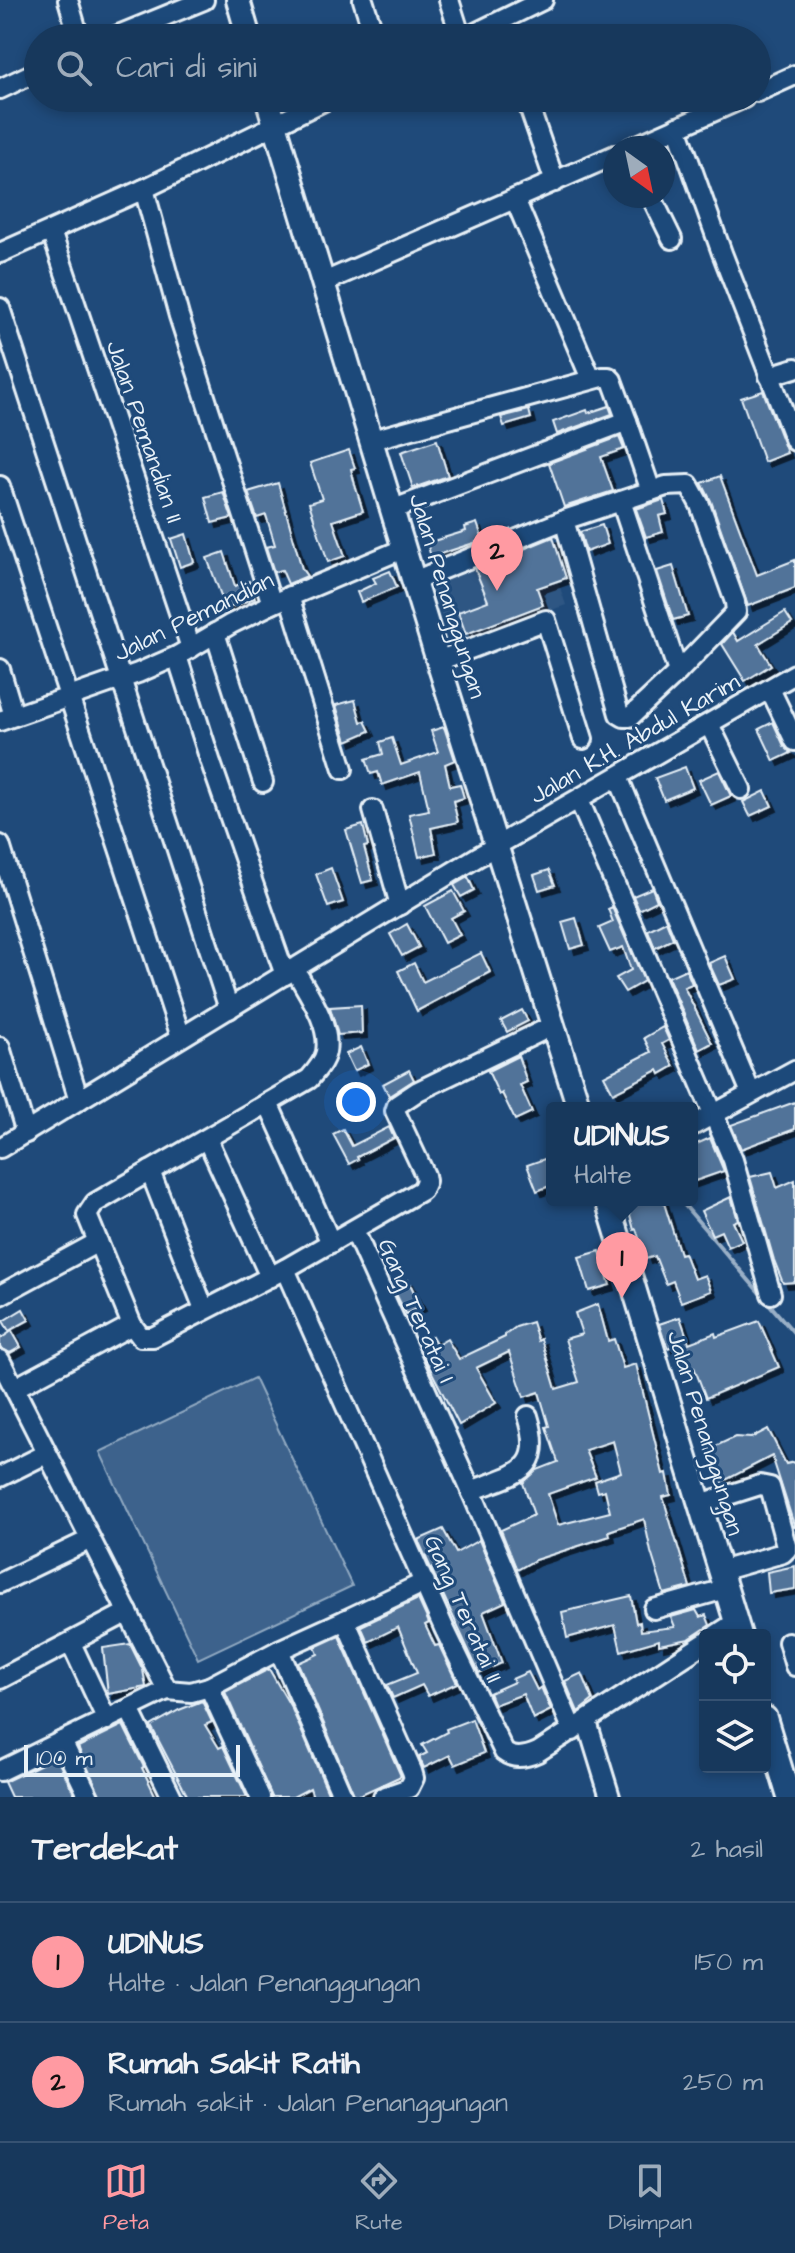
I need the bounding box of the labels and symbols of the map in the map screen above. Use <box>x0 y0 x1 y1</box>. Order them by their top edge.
north arrow <box>603 136 675 208</box>
street label: Jalan Pemandian II <box>97 336 191 528</box>
street label: Jalan Penanggungan <box>399 489 494 703</box>
pin: 2 <box>471 525 523 591</box>
street label: Jalan Pemandian <box>108 564 280 670</box>
street label: Jalan K.H. Abdul Karim <box>524 665 746 813</box>
your location <box>336 1082 376 1122</box>
pin: 1 <box>596 1232 648 1298</box>
street label: Gang Teratai I <box>368 1233 463 1389</box>
street label: Jalan Penanggungan <box>657 1326 752 1540</box>
street label: Gang Teratai II <box>414 1530 511 1689</box>
scale bar <box>24 1741 240 1777</box>

